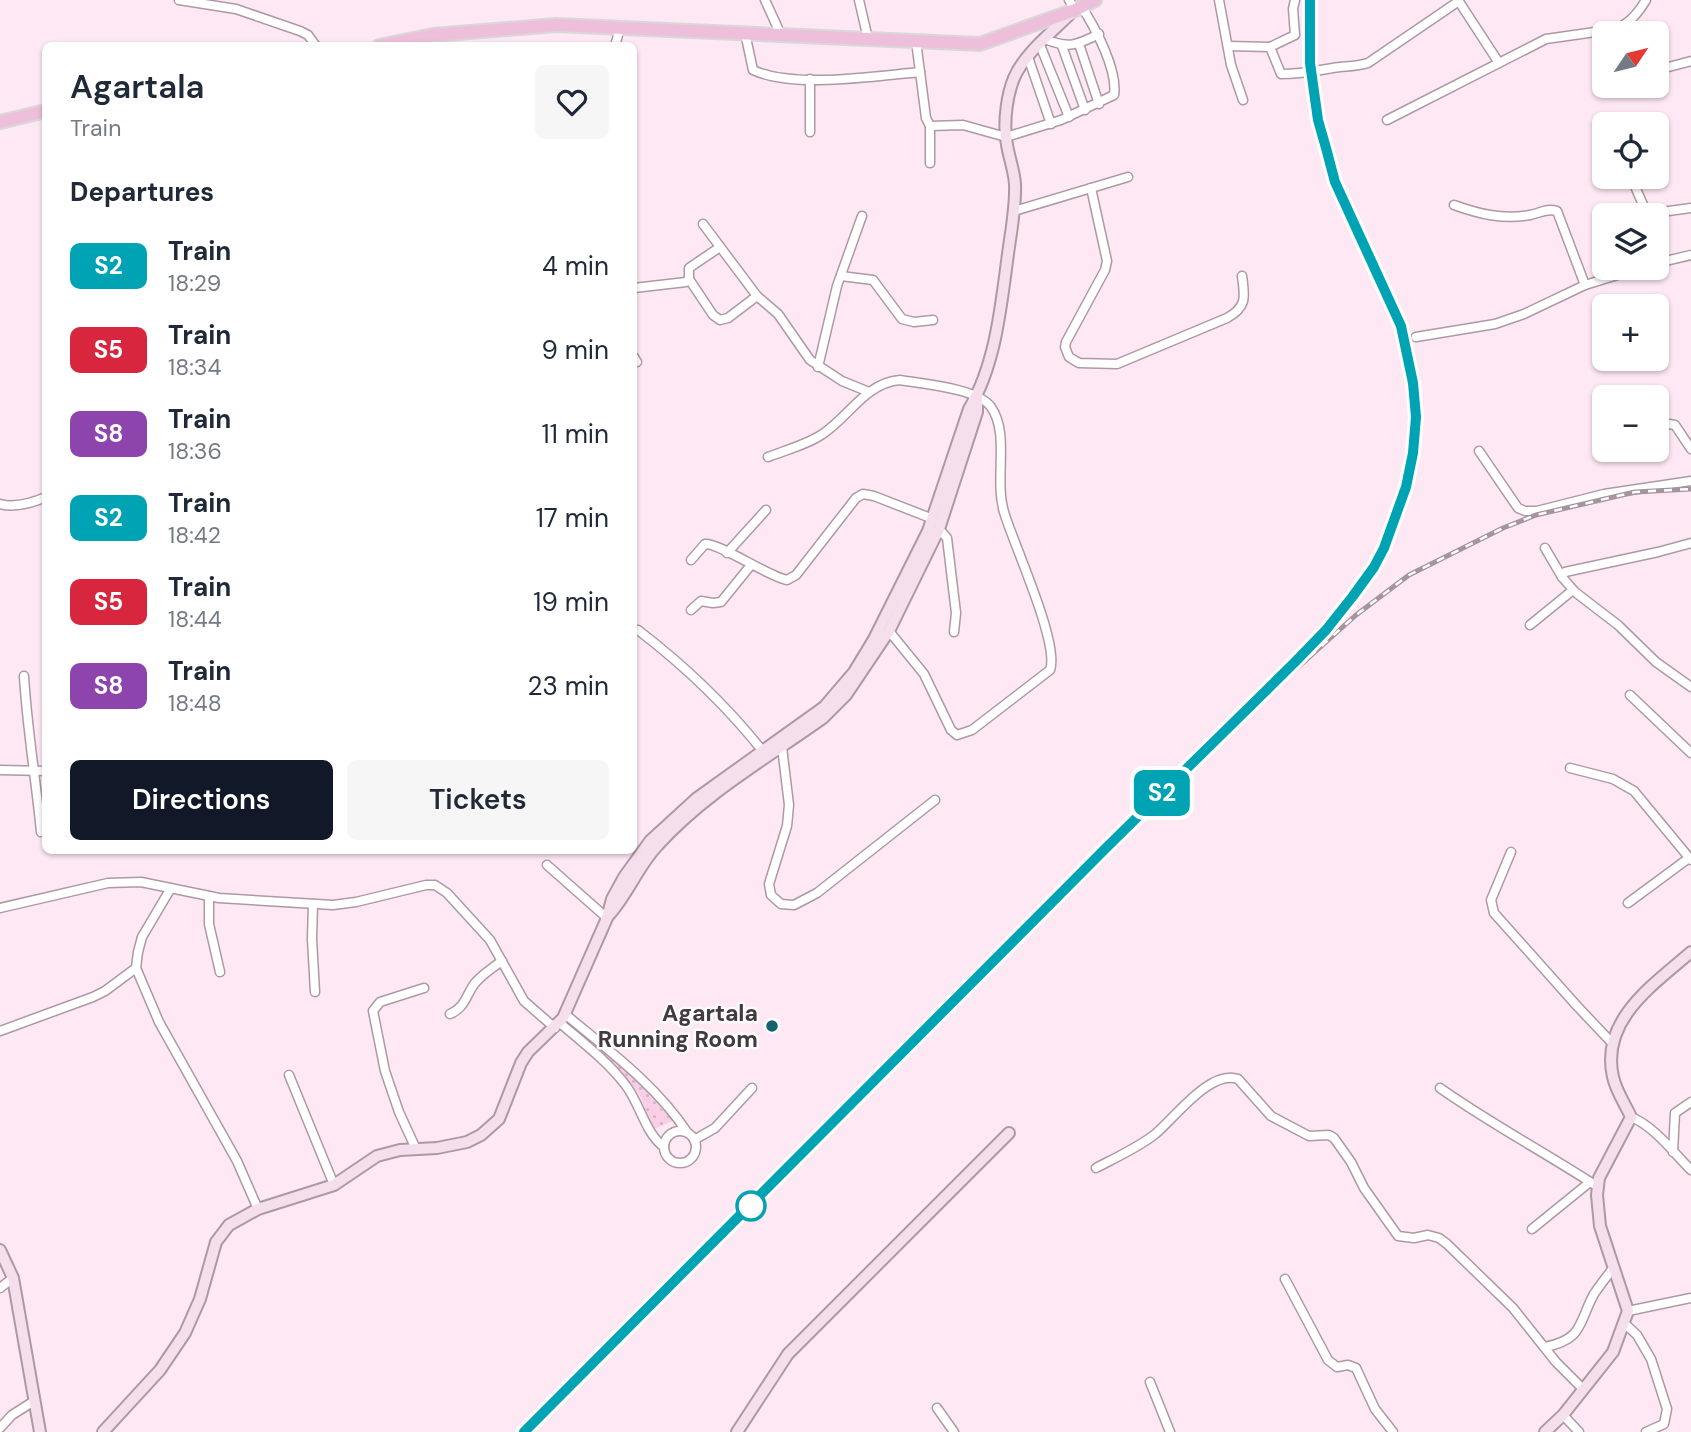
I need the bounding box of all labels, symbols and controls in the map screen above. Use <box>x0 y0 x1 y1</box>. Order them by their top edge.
north arrow <box>1592 21 1670 98</box>
map controls <box>1592 21 1669 462</box>
text: Agartala <box>70 65 204 108</box>
button: heart <box>535 65 609 139</box>
button: locate <box>1592 112 1669 189</box>
text: Train <box>70 113 121 143</box>
text: Departures <box>70 175 214 209</box>
button: layers <box>1592 203 1669 280</box>
text: Train <box>168 234 231 268</box>
text: 4 min <box>542 249 609 283</box>
text: S2 <box>94 250 123 281</box>
text: 18:29 <box>168 268 221 298</box>
button: + <box>1592 294 1669 371</box>
text: Train <box>168 318 231 352</box>
text: 9 min <box>541 333 609 367</box>
text: S5 <box>94 334 123 365</box>
text: 18:34 <box>168 352 221 382</box>
button: − <box>1592 385 1669 462</box>
text: Train <box>168 402 231 436</box>
text: 11 min <box>542 417 609 451</box>
text: S8 <box>94 418 123 449</box>
text: 18:36 <box>168 436 222 466</box>
text: Train <box>168 486 231 520</box>
text: 17 min <box>536 501 609 535</box>
text: S2 <box>94 502 123 533</box>
text: 18:42 <box>168 520 221 550</box>
text: Train <box>168 570 231 604</box>
text: 19 min <box>533 585 609 619</box>
text: S5 <box>94 586 123 617</box>
text: 18:44 <box>168 604 222 634</box>
text: Train <box>168 654 231 688</box>
text: 23 min <box>527 669 609 703</box>
text: S8 <box>94 670 123 701</box>
text: 18:48 <box>168 688 222 718</box>
button: Directions <box>70 760 333 840</box>
button: Tickets <box>347 760 609 840</box>
line badge: S2 <box>1130 770 1194 816</box>
text: S2 <box>1148 777 1176 808</box>
place label: Agartala Running Room <box>598 998 758 1054</box>
marker: Agartala Running Room <box>764 1018 780 1034</box>
unlabelled marker <box>736 1191 766 1221</box>

